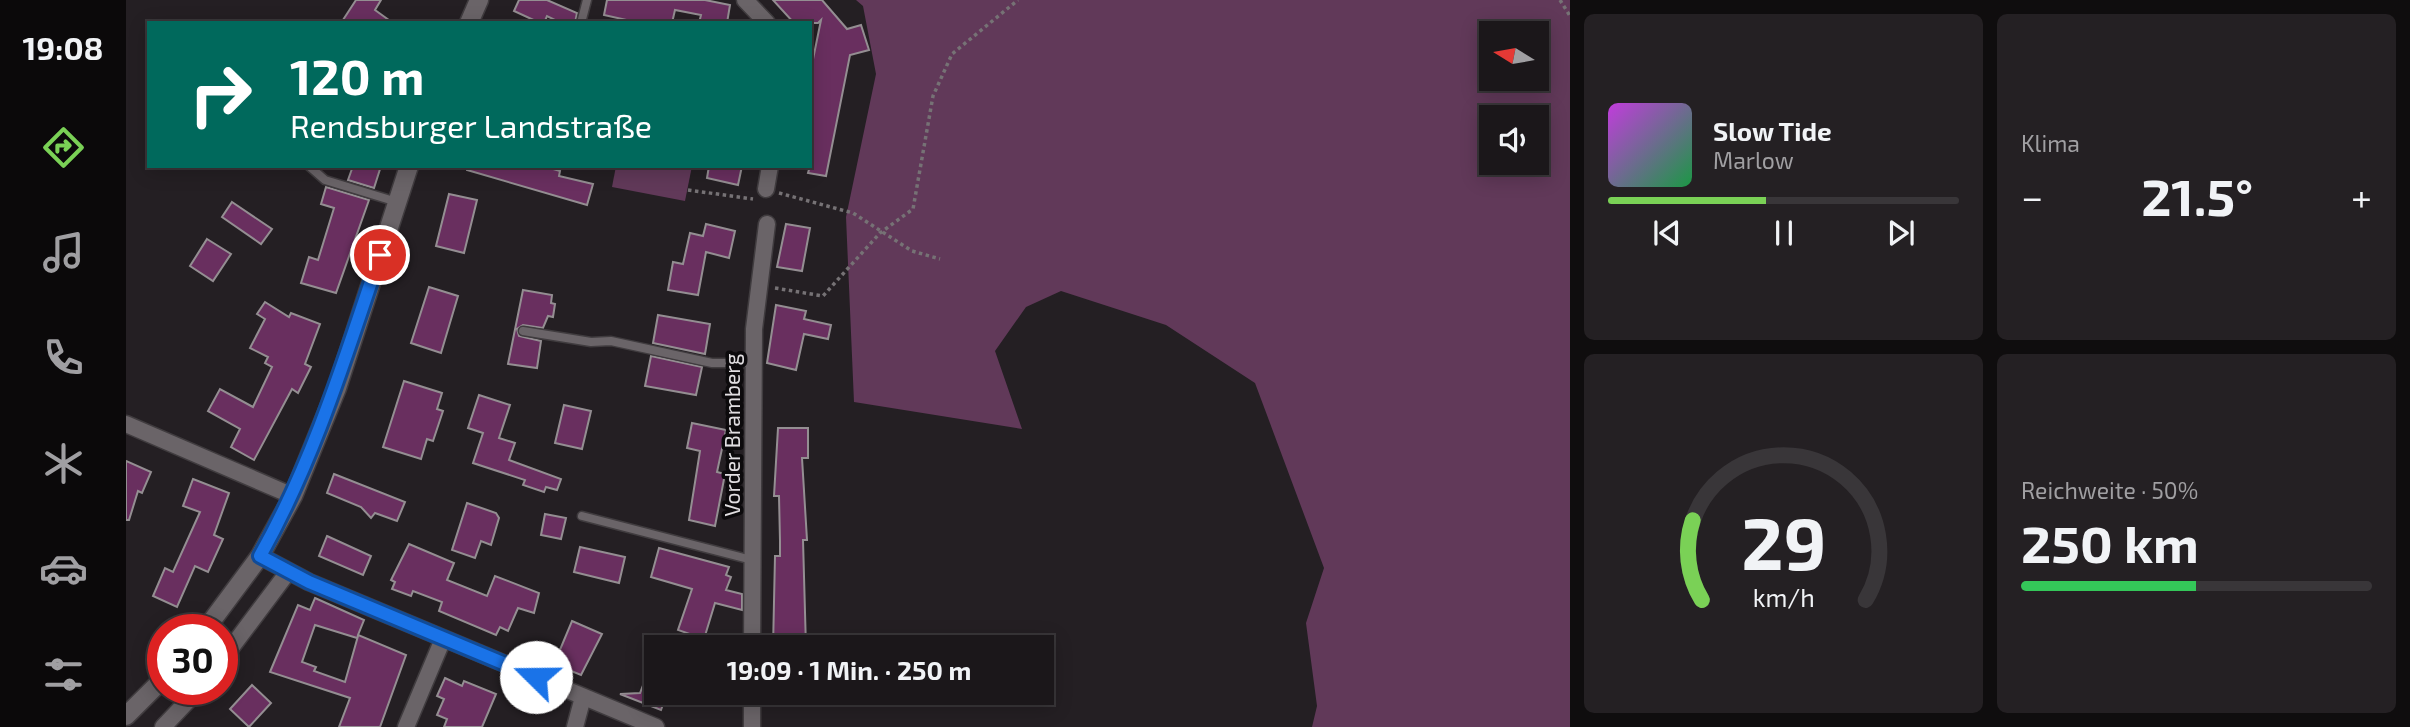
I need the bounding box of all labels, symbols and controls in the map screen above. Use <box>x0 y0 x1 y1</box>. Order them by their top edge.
north arrow <box>1479 21 1549 91</box>
map controls <box>1479 21 1549 175</box>
text: 19:08 <box>22 28 104 66</box>
text: 120 m <box>290 46 424 105</box>
icon: right <box>175 49 266 140</box>
button: sound <box>1479 105 1549 175</box>
text: Rendsburger Landstraße <box>290 106 652 144</box>
text: Slow Tide <box>1713 115 1832 146</box>
icon: directions <box>39 123 88 172</box>
text: Klima <box>2021 129 2080 157</box>
text: Marlow <box>1713 146 1794 174</box>
text: 21.5° <box>2141 164 2253 226</box>
text: − <box>2021 173 2043 219</box>
text: + <box>2351 173 2372 219</box>
icon: previous <box>1648 214 1686 252</box>
icon: pause <box>1765 214 1803 252</box>
icon: next <box>1882 214 1920 252</box>
pin <box>350 225 410 285</box>
icon: music <box>39 228 88 277</box>
icon: arrive <box>361 236 399 274</box>
icon: phone <box>39 333 88 382</box>
street label: Vorder Bramberg <box>719 353 744 516</box>
icon: climate <box>39 439 88 488</box>
text: Reichweite · 50% <box>2021 476 2198 504</box>
text: 29 <box>1741 497 1826 585</box>
text: 250 km <box>2021 511 2199 573</box>
icon: car <box>39 544 88 593</box>
text: km/h <box>1752 581 1815 611</box>
speed limit sign: 30 <box>147 614 238 705</box>
position arrow <box>499 640 573 714</box>
icon: filters <box>39 650 88 699</box>
text: 19:09 · 1 Min. · 250 m <box>727 654 971 685</box>

